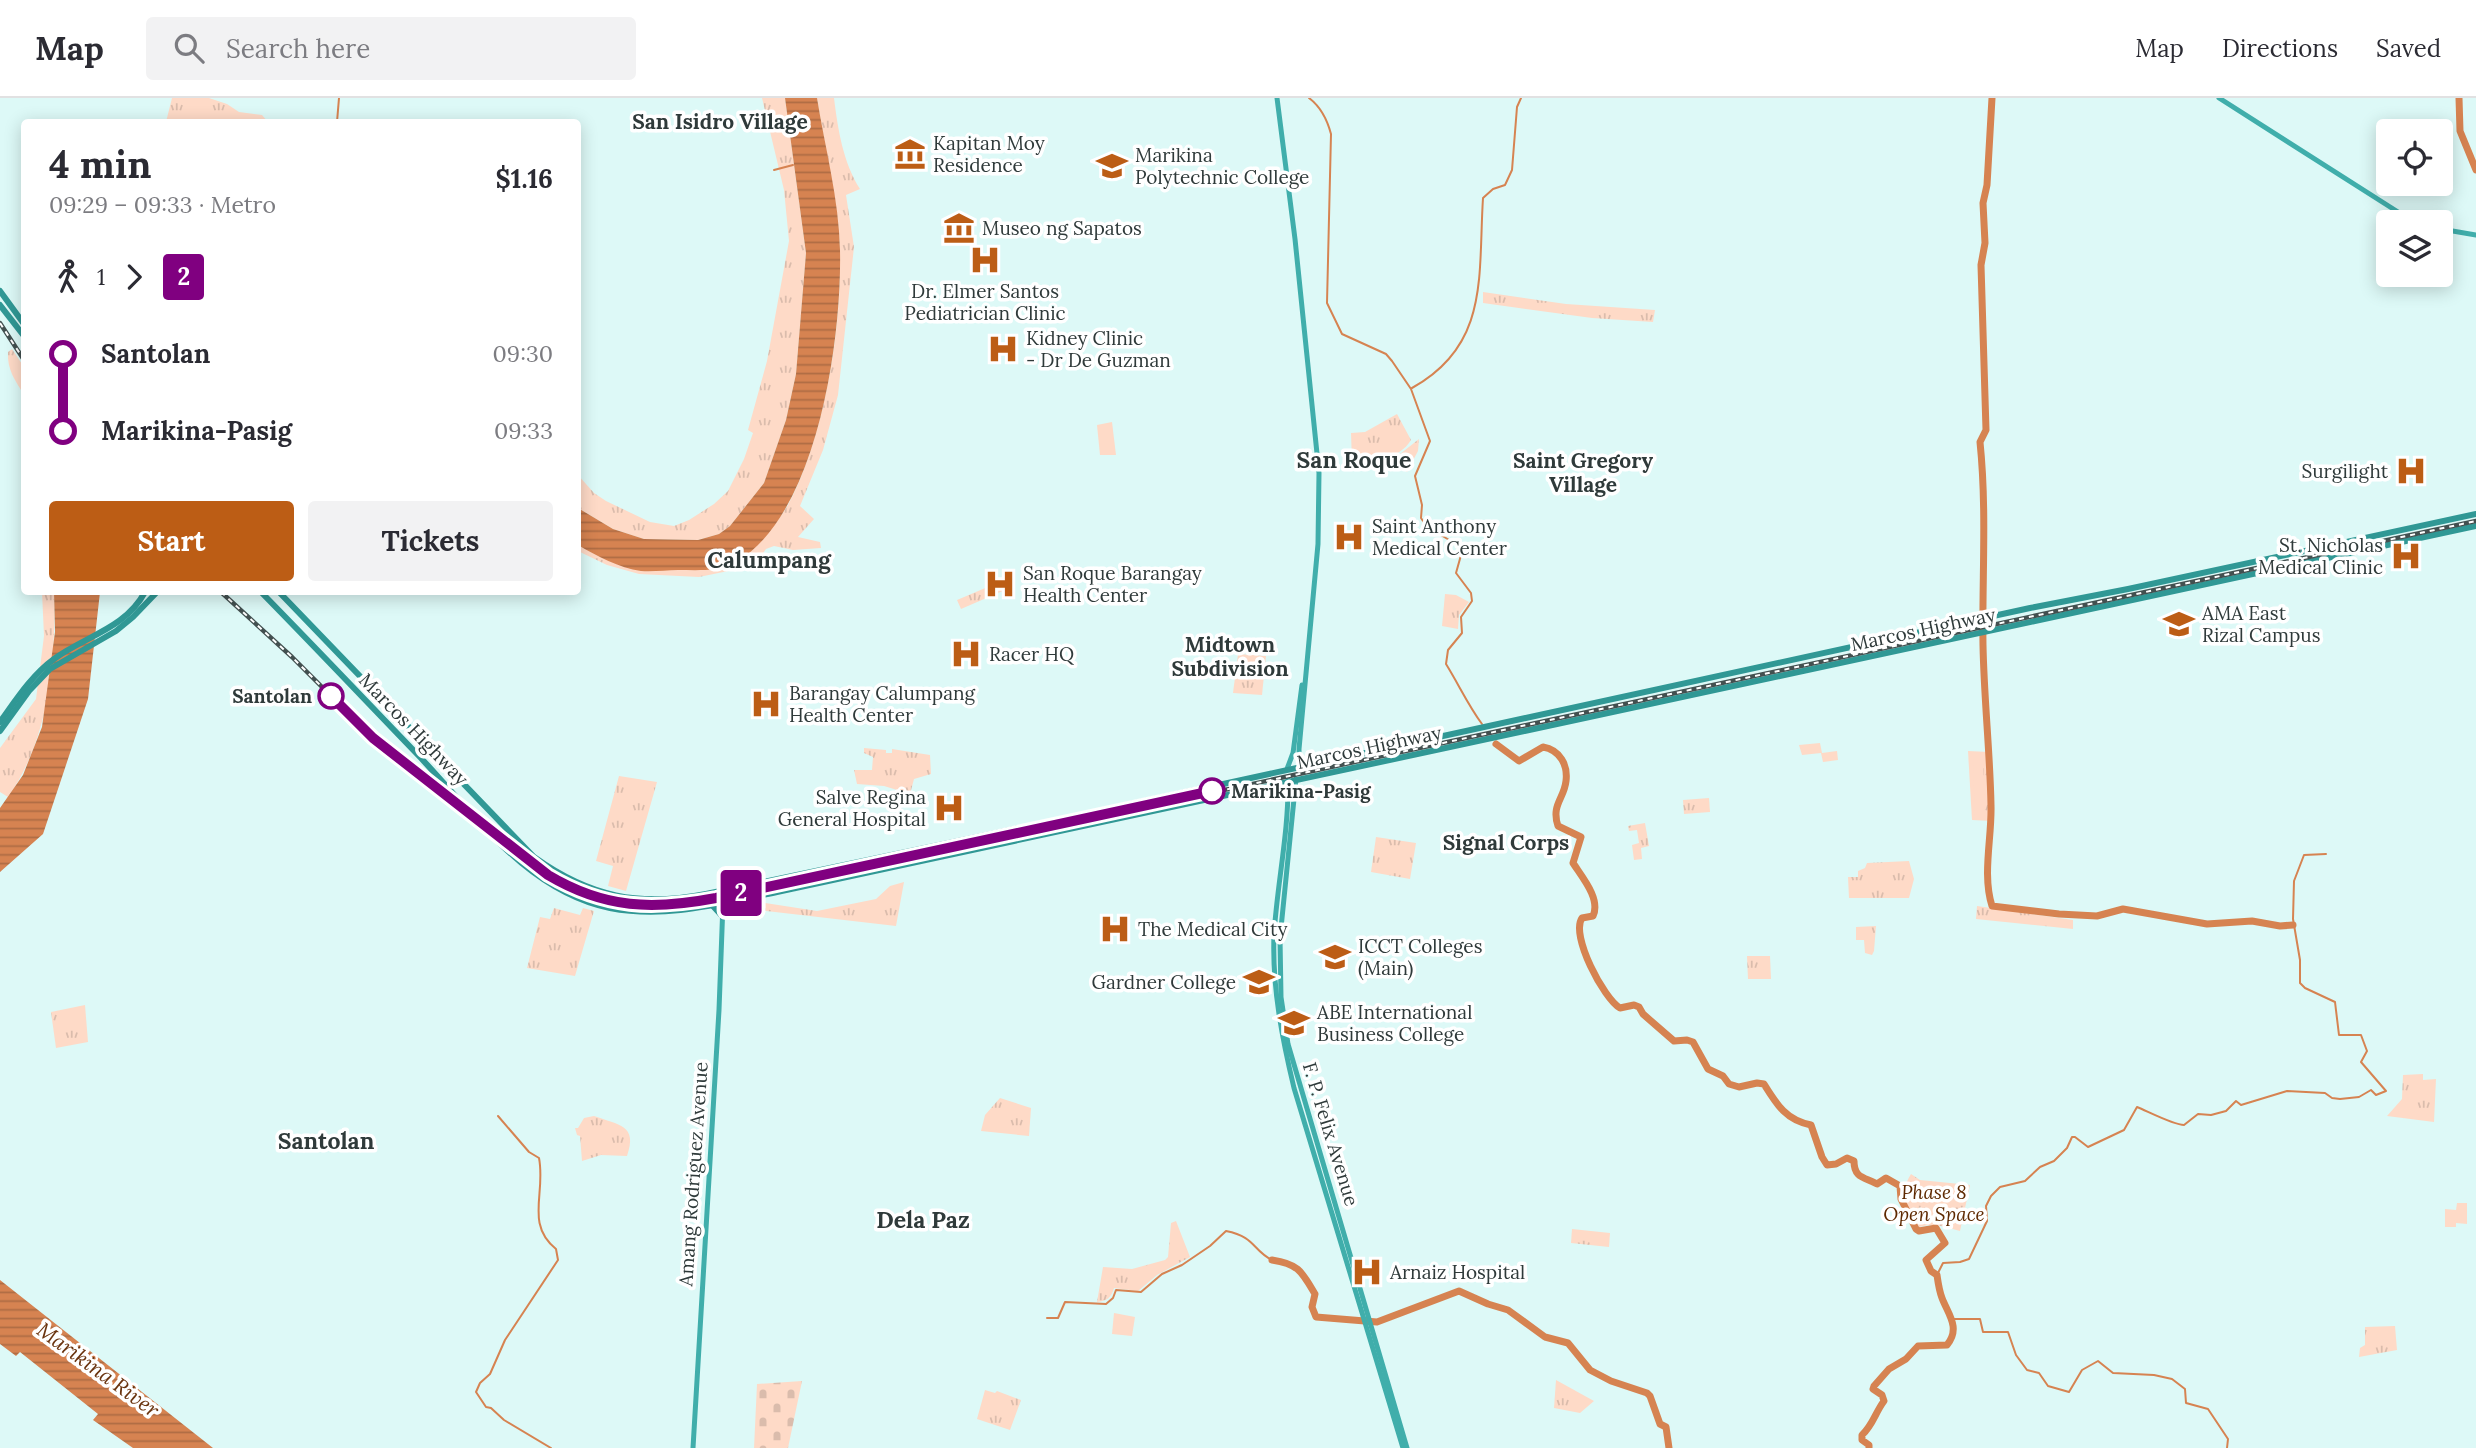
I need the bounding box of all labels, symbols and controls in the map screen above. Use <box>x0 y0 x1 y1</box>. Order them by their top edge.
search box <box>146 17 636 80</box>
text: Map <box>35 27 104 69</box>
icon: search <box>170 29 208 67</box>
text: Search here <box>226 32 370 65</box>
text: Map <box>2135 33 2184 64</box>
text: Directions <box>2222 33 2338 64</box>
text: Saved <box>2376 33 2441 64</box>
district label: San Isidro Village <box>632 108 808 135</box>
map controls <box>2376 119 2453 287</box>
button: locate <box>2376 119 2453 196</box>
place label: Kapitan Moy Residence <box>933 131 1045 177</box>
museum icon: Kapitan Moy Residence <box>893 137 927 171</box>
text: 4 min <box>49 140 151 188</box>
place label: Marikina Polytechnic College <box>1135 143 1309 189</box>
school or university icon: Marikina Polytechnic College <box>1095 149 1129 183</box>
text: $1.16 <box>496 162 553 195</box>
text: 09:29 – 09:33 · Metro <box>49 190 276 219</box>
button: layers <box>2376 210 2453 287</box>
museum icon: Museo ng Sapatos <box>942 211 976 245</box>
place label: Museo ng Sapatos <box>982 216 1142 240</box>
hospital icon: Dr. Elmer Santos Pediatrician Clinic <box>968 243 1002 277</box>
icon: walk <box>49 258 87 296</box>
icon: forward <box>115 258 153 296</box>
text: 2 <box>177 261 190 292</box>
text: 1 <box>97 262 105 291</box>
place label: Dr. Elmer Santos Pediatrician Clinic <box>904 279 1066 325</box>
place label: Kidney Clinic - Dr De Guzman <box>1026 326 1171 372</box>
hospital icon: Kidney Clinic - Dr De Guzman <box>986 332 1020 366</box>
text: Santolan <box>101 337 210 370</box>
text: 09:30 <box>493 339 553 368</box>
text: Marikina-Pasig <box>101 414 292 447</box>
text: 09:33 <box>494 416 553 445</box>
district label: San Roque <box>1297 445 1411 474</box>
district label: Saint Gregory Village <box>1513 447 1654 498</box>
hospital icon: Surgilight <box>2394 454 2428 488</box>
place label: Surgilight <box>2302 459 2389 483</box>
button: Start <box>49 501 294 581</box>
button: Tickets <box>308 501 553 581</box>
place label: Saint Anthony Medical Center <box>1372 514 1508 560</box>
hospital icon: Saint Anthony Medical Center <box>1332 520 1366 554</box>
place label: St. Nicholas Medical Clinic <box>2258 533 2383 579</box>
hospital icon: St. Nicholas Medical Clinic <box>2389 539 2423 573</box>
district label: Calumpang <box>707 545 832 574</box>
place label: San Roque Barangay Health Center <box>1023 561 1202 607</box>
hospital icon: San Roque Barangay Health Center <box>983 567 1017 601</box>
place label: AMA East Rizal Campus <box>2201 601 2321 647</box>
street label: Marcos Highway <box>1849 602 1997 656</box>
school or university icon: AMA East Rizal Campus <box>2162 607 2196 641</box>
district label: Midtown Subdivision <box>1171 631 1289 682</box>
hospital icon: Racer HQ <box>949 637 983 671</box>
place label: Racer HQ <box>989 642 1074 666</box>
street label: Marcos Highway <box>354 668 474 790</box>
place label: Barangay Calumpang Health Center <box>789 681 975 727</box>
marker: Santolan <box>318 683 344 709</box>
place label: Santolan <box>232 684 312 708</box>
hospital icon: Barangay Calumpang Health Center <box>749 687 783 721</box>
street label: Marcos Highway <box>1295 720 1443 774</box>
marker: Marikina-Pasig <box>1199 778 1225 804</box>
place label: Marikina-Pasig <box>1231 779 1372 803</box>
place label: Salve Regina General Hospital <box>778 785 926 831</box>
hospital icon: Salve Regina General Hospital <box>932 791 966 825</box>
district label: Signal Corps <box>1443 829 1569 856</box>
line badge: 2 <box>718 870 764 916</box>
text: 2 <box>735 877 747 908</box>
hospital icon: The Medical City <box>1098 912 1132 946</box>
place label: The Medical City <box>1138 917 1287 941</box>
place label: ICCT Colleges (Main) <box>1358 934 1483 981</box>
school or university icon: ICCT Colleges (Main) <box>1318 940 1352 974</box>
school or university icon: Gardner College <box>1242 965 1276 999</box>
place label: Gardner College <box>1091 970 1236 994</box>
place label: ABE International Business College <box>1316 1000 1472 1046</box>
school or university icon: ABE International Business College <box>1277 1006 1311 1040</box>
street label: F. P. Felix Avenue <box>1298 1059 1364 1209</box>
street label: Amang Rodriguez Avenue <box>673 1061 713 1288</box>
district label: Santolan <box>278 1126 375 1155</box>
park label: Phase 8 Open Space <box>1883 1180 1985 1226</box>
district label: Dela Paz <box>876 1205 970 1234</box>
hospital icon: Arnaiz Hospital <box>1350 1255 1384 1289</box>
place label: Arnaiz Hospital <box>1389 1260 1525 1284</box>
water label: Marikina River <box>32 1316 165 1423</box>

